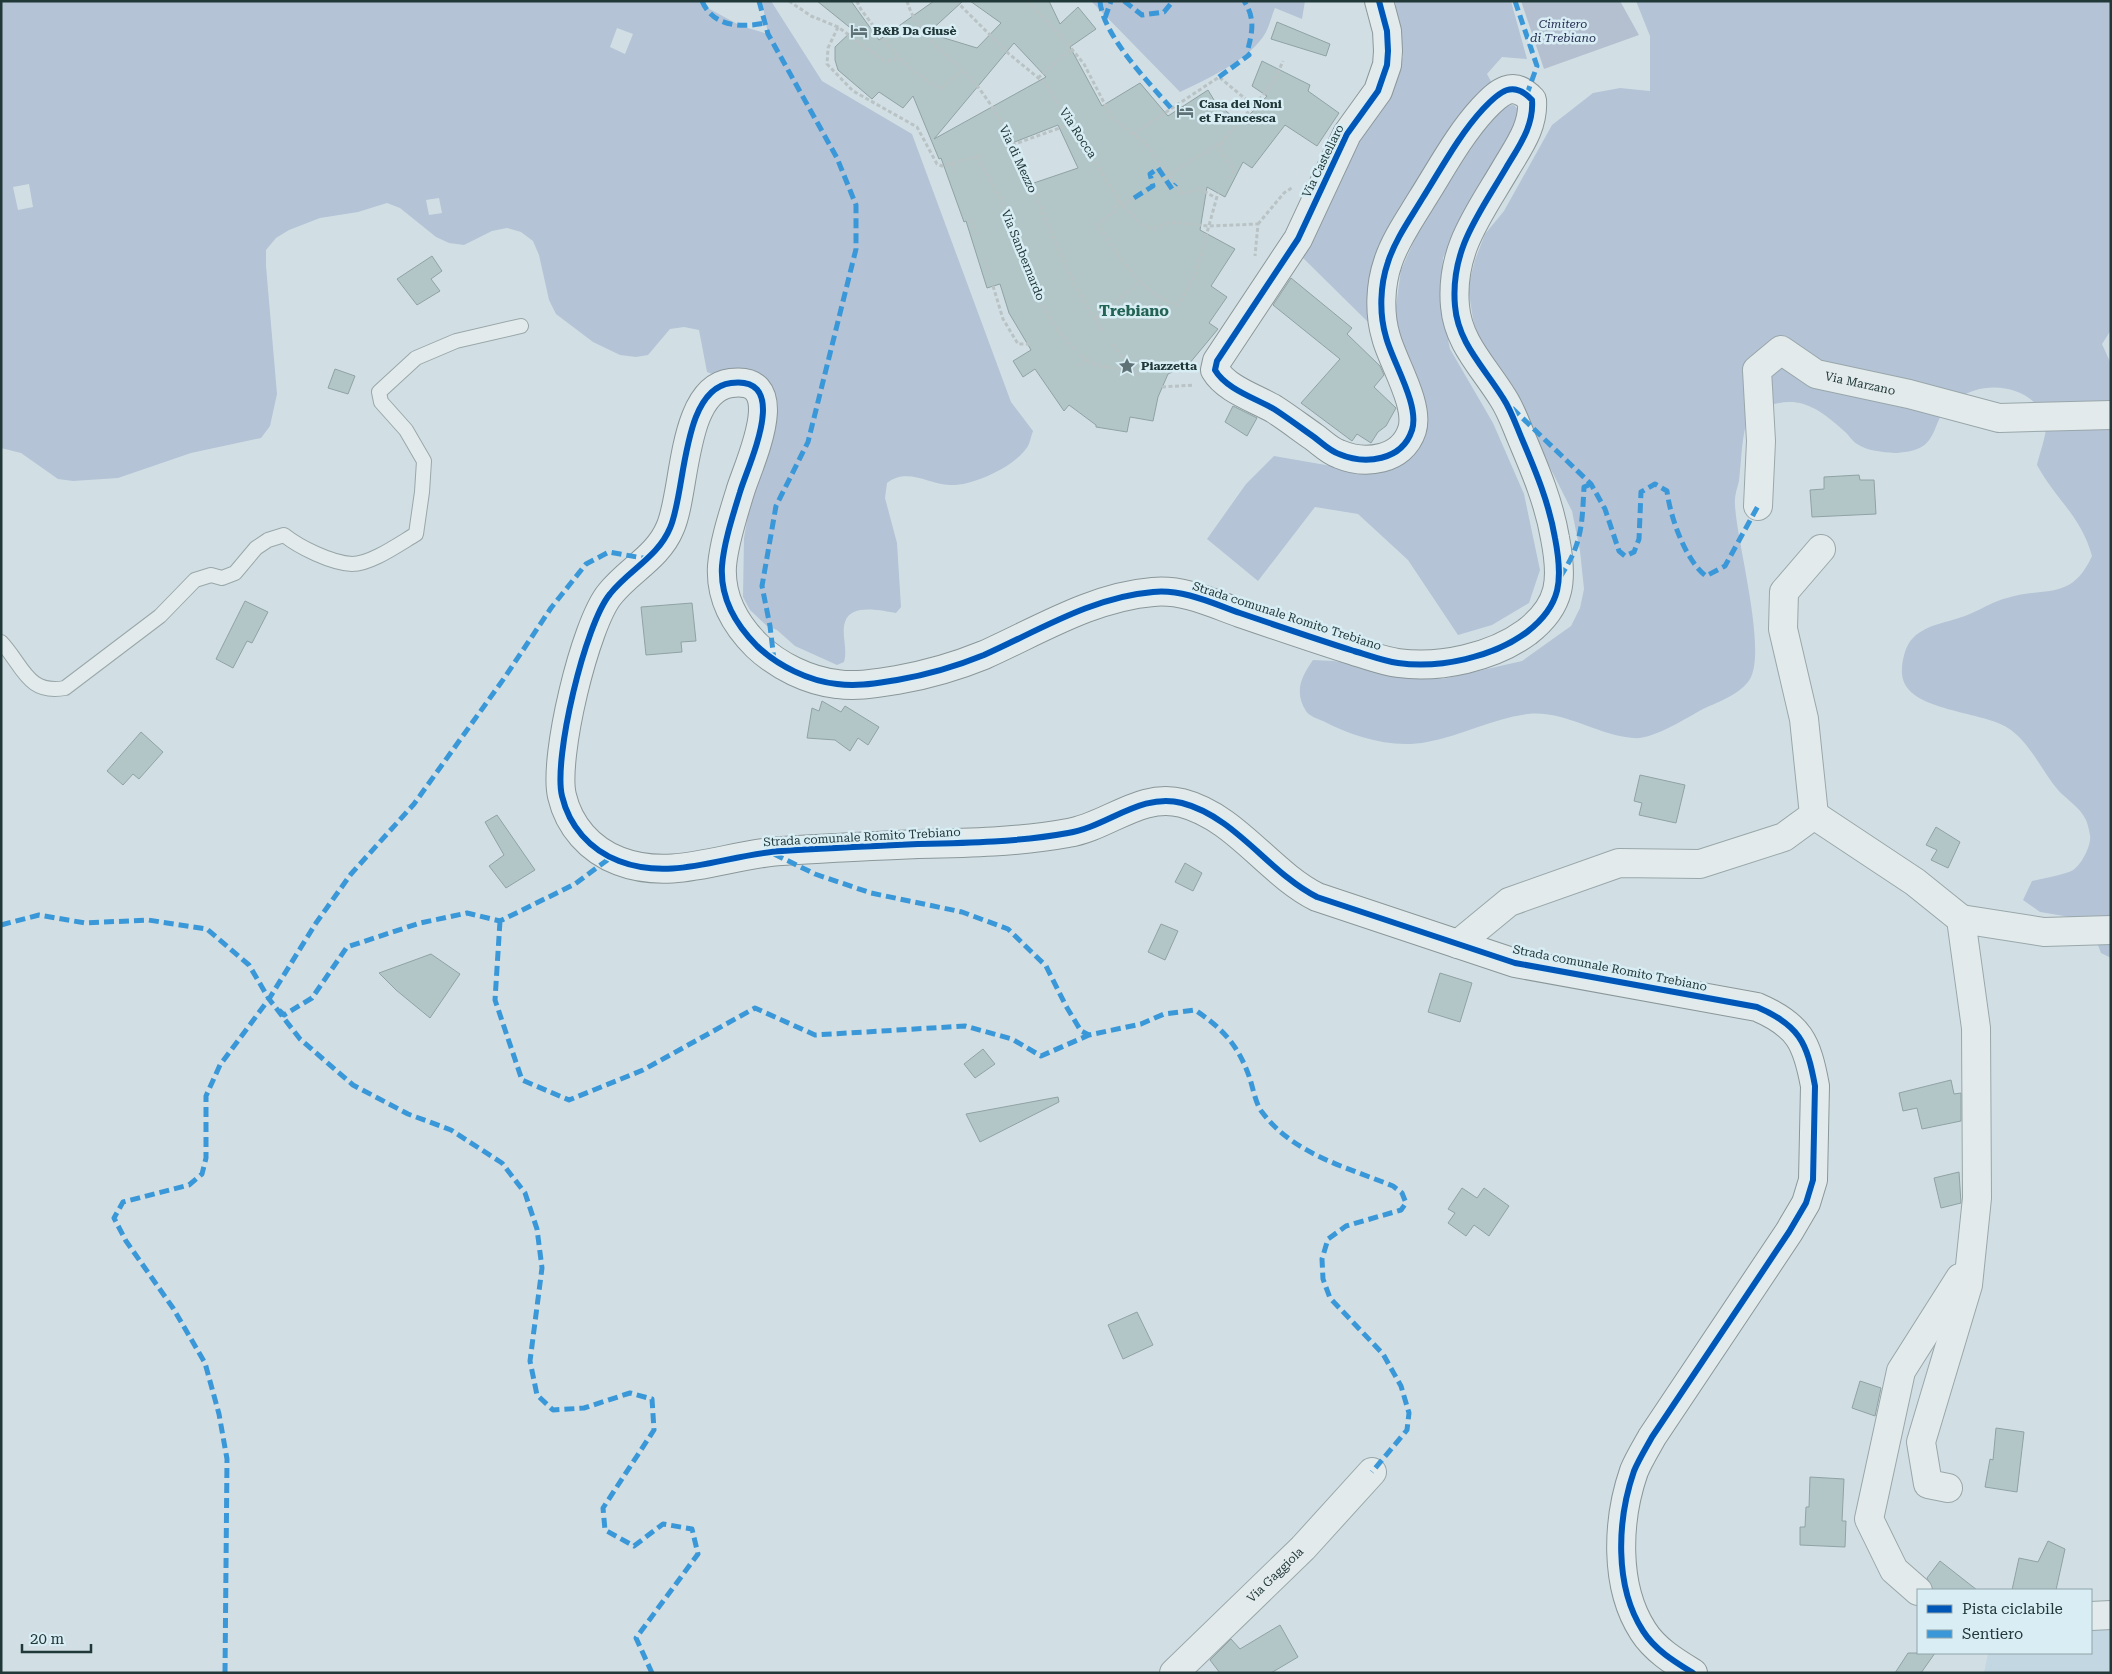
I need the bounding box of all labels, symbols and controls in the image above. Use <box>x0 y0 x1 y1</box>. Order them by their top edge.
park label: Cimitero di Trebiano <box>1530 17 1596 45</box>
hotel icon: B&B Da Giusè <box>849 21 869 41</box>
place label: B&B Da Giusè <box>873 24 957 38</box>
place label: Casa dei Noni et Francesca <box>1199 97 1282 125</box>
hotel icon: Casa dei Noni et Francesca <box>1175 101 1195 121</box>
street label: Via Rocca <box>1057 105 1100 161</box>
street label: Via Castellaro <box>1299 122 1347 200</box>
street label: Via di Mezzo <box>996 123 1040 195</box>
street label: Via Sanbernardo <box>998 208 1048 302</box>
district label: Trebiano <box>1099 302 1169 320</box>
place icon: Piazzetta <box>1117 356 1137 376</box>
place label: Piazzetta <box>1141 359 1197 373</box>
street label: Via Marzano <box>1824 369 1897 398</box>
street label: Strada comunale Romito Trebiano <box>1191 579 1383 653</box>
street label: Strada comunale Romito Trebiano <box>763 825 961 849</box>
street label: Strada comunale Romito Trebiano <box>1512 942 1708 994</box>
street label: Via Gaggiola <box>1244 1544 1307 1605</box>
legend <box>1917 1589 2092 1654</box>
text: Pista ciclabile <box>1962 1600 2063 1618</box>
scale bar <box>22 1622 91 1654</box>
text: Sentiero <box>1962 1625 2023 1643</box>
text: 20 m <box>30 1630 65 1648</box>

